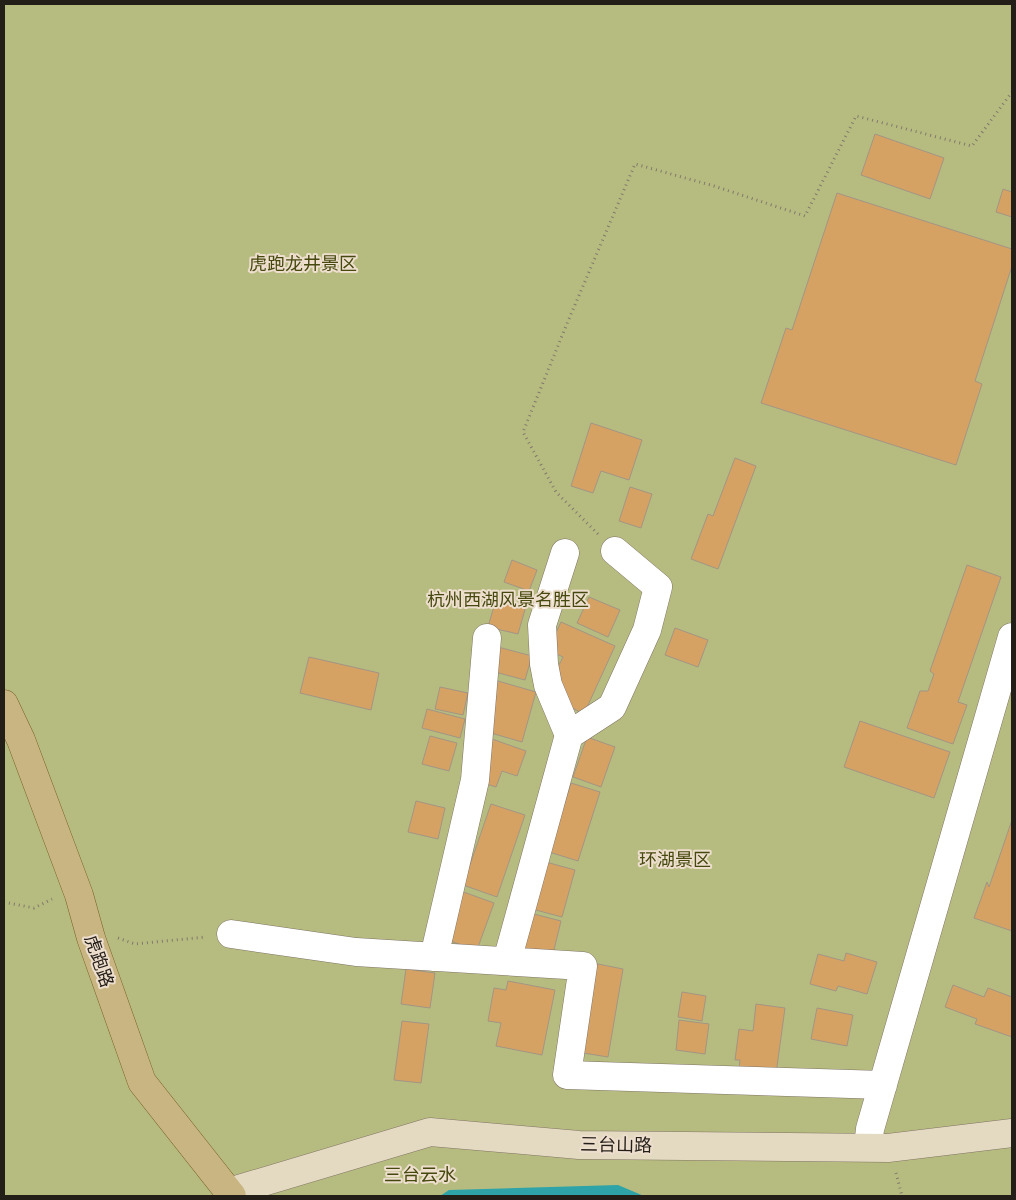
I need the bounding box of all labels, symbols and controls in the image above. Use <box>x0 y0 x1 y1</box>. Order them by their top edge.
park label: 虎跑龙井景区 <box>249 253 357 275</box>
park label: 杭州西湖风景名胜区 <box>427 589 589 611</box>
park label: 环湖景区 <box>639 849 711 871</box>
street label: 虎跑路 <box>80 932 118 990</box>
street label: 三台山路 <box>580 1133 652 1157</box>
park label: 三台云水 <box>384 1164 456 1186</box>

